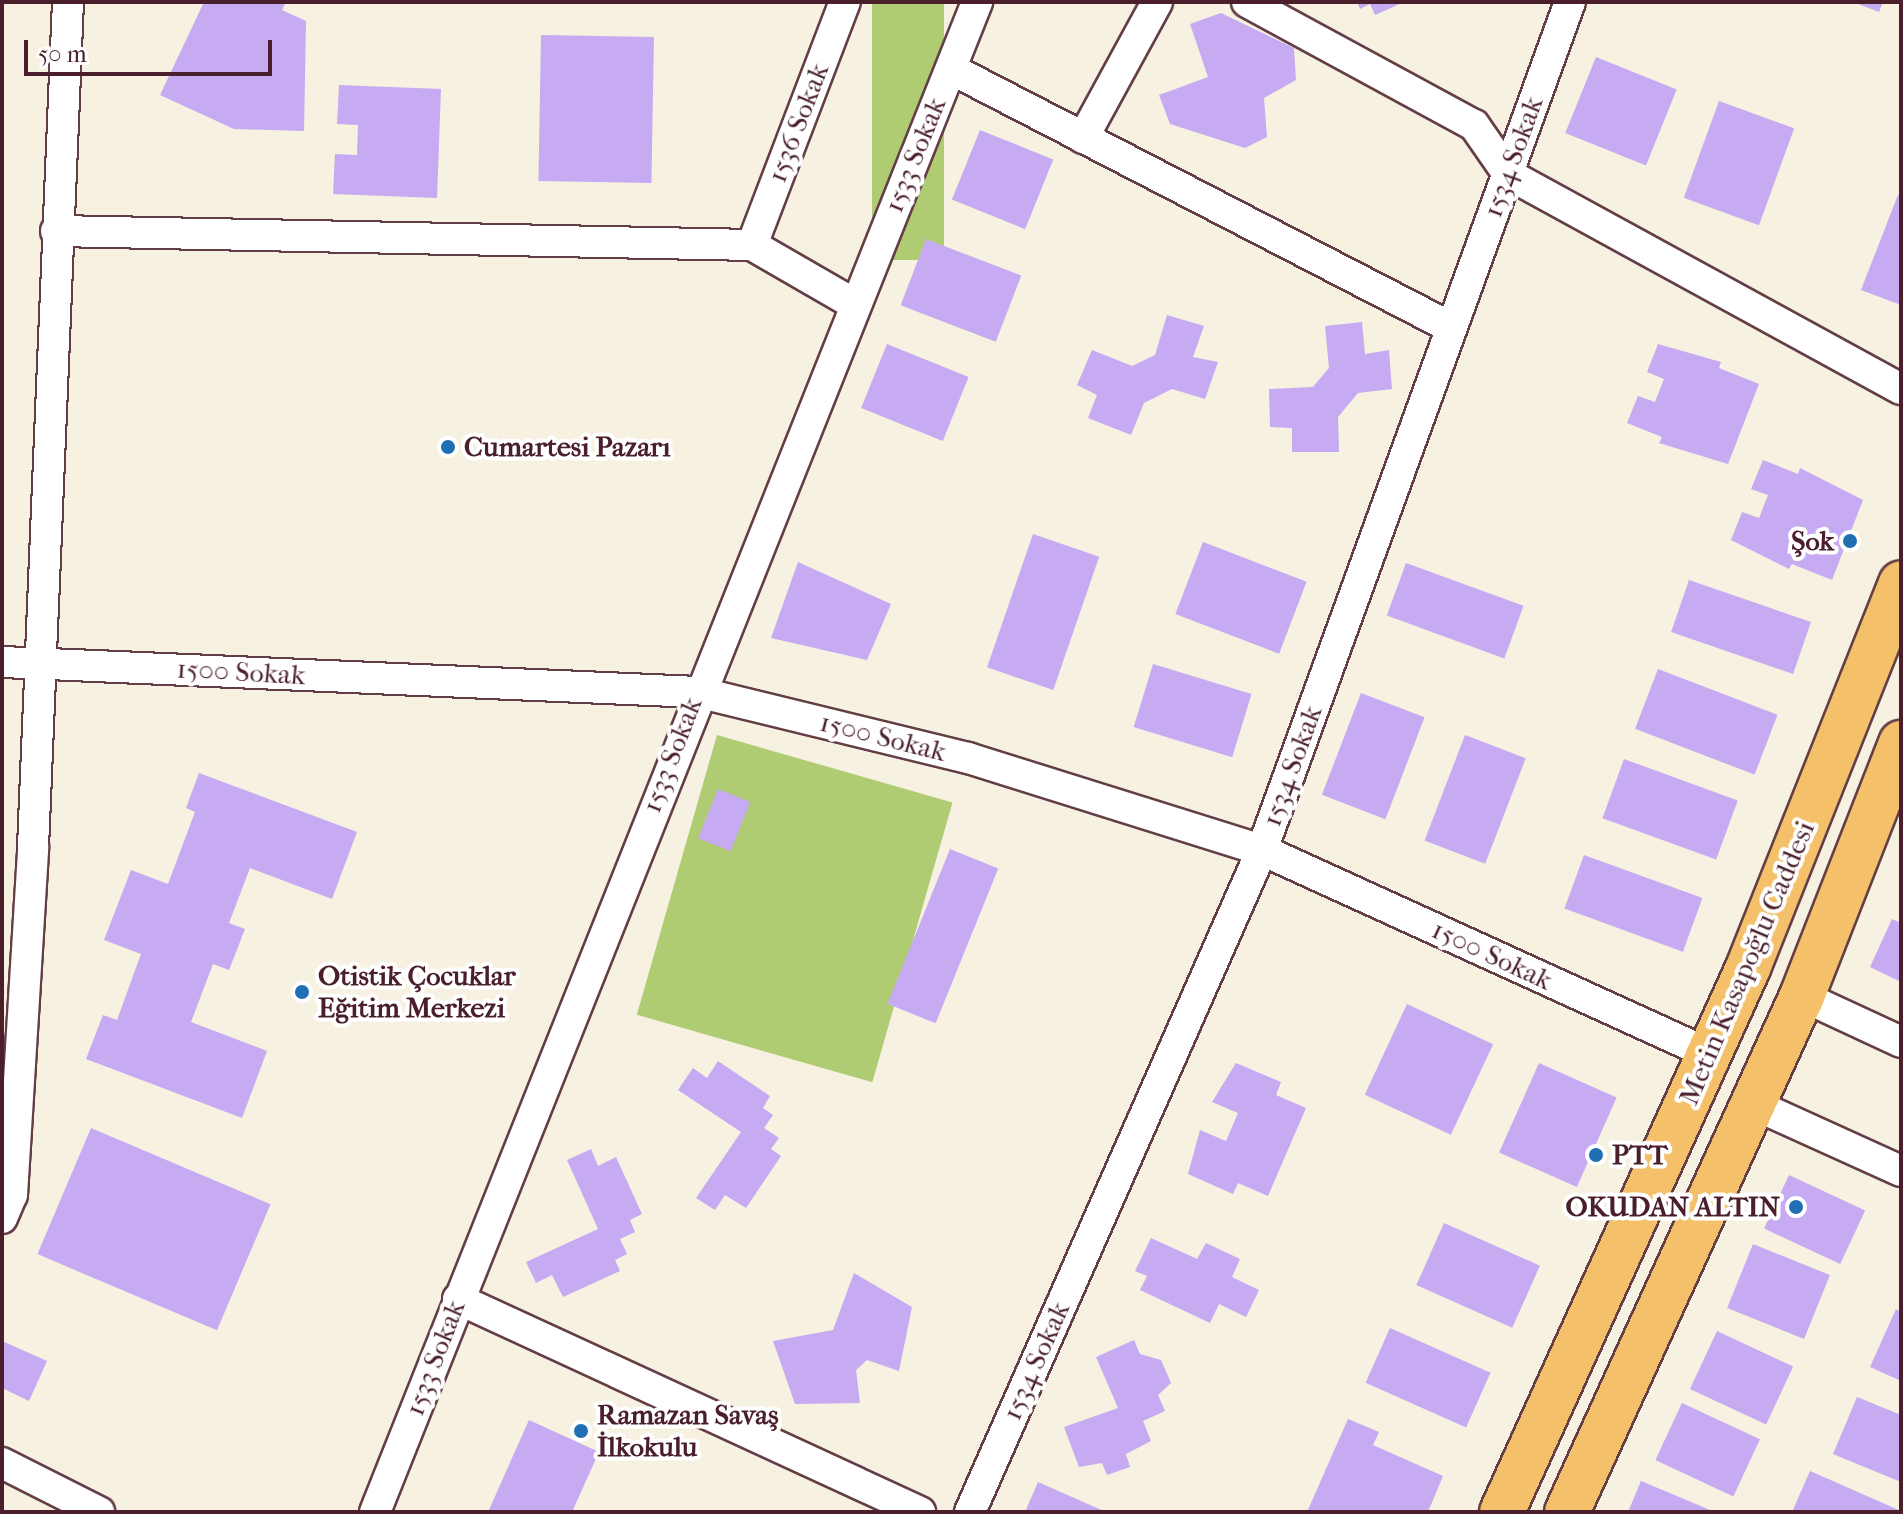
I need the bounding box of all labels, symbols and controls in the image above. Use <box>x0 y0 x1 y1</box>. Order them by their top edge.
scale bar <box>28 24 276 74</box>
text: 50 m <box>38 40 87 68</box>
street label: 1536 Sokak <box>760 59 836 187</box>
street label: 1534 Sokak <box>1476 92 1550 222</box>
street label: 1533 Sokak <box>877 93 953 217</box>
place label: Cumartesi Pazarı <box>464 430 671 464</box>
marker: Cumartesi Pazarı <box>439 438 457 456</box>
place label: Şok <box>1791 524 1834 558</box>
marker: Şok <box>1841 532 1859 550</box>
street label: 1500 Sokak <box>176 652 306 692</box>
street label: 1533 Sokak <box>635 692 709 818</box>
street label: 1534 Sokak <box>1255 701 1329 831</box>
street label: 1500 Sokak <box>816 705 950 769</box>
street label: Metin Kasapoğlu Caddesi <box>1672 816 1822 1110</box>
street label: 1500 Sokak <box>1426 913 1558 997</box>
place label: Otistik Çocuklar Eğitim Merkezi <box>318 959 516 1025</box>
marker: Otistik Çocuklar Eğitim Merkezi <box>293 983 311 1001</box>
place label: PTT <box>1612 1138 1668 1172</box>
marker: PTT <box>1587 1146 1605 1164</box>
place label: OKUDAN ALTIN <box>1566 1190 1780 1224</box>
marker: OKUDAN ALTIN <box>1787 1198 1805 1216</box>
street label: 1533 Sokak <box>398 1295 472 1421</box>
street label: 1534 Sokak <box>995 1297 1077 1425</box>
place label: Ramazan Savaş İlkokulu <box>597 1398 778 1464</box>
marker: Ramazan Savaş İlkokulu <box>572 1422 590 1440</box>

